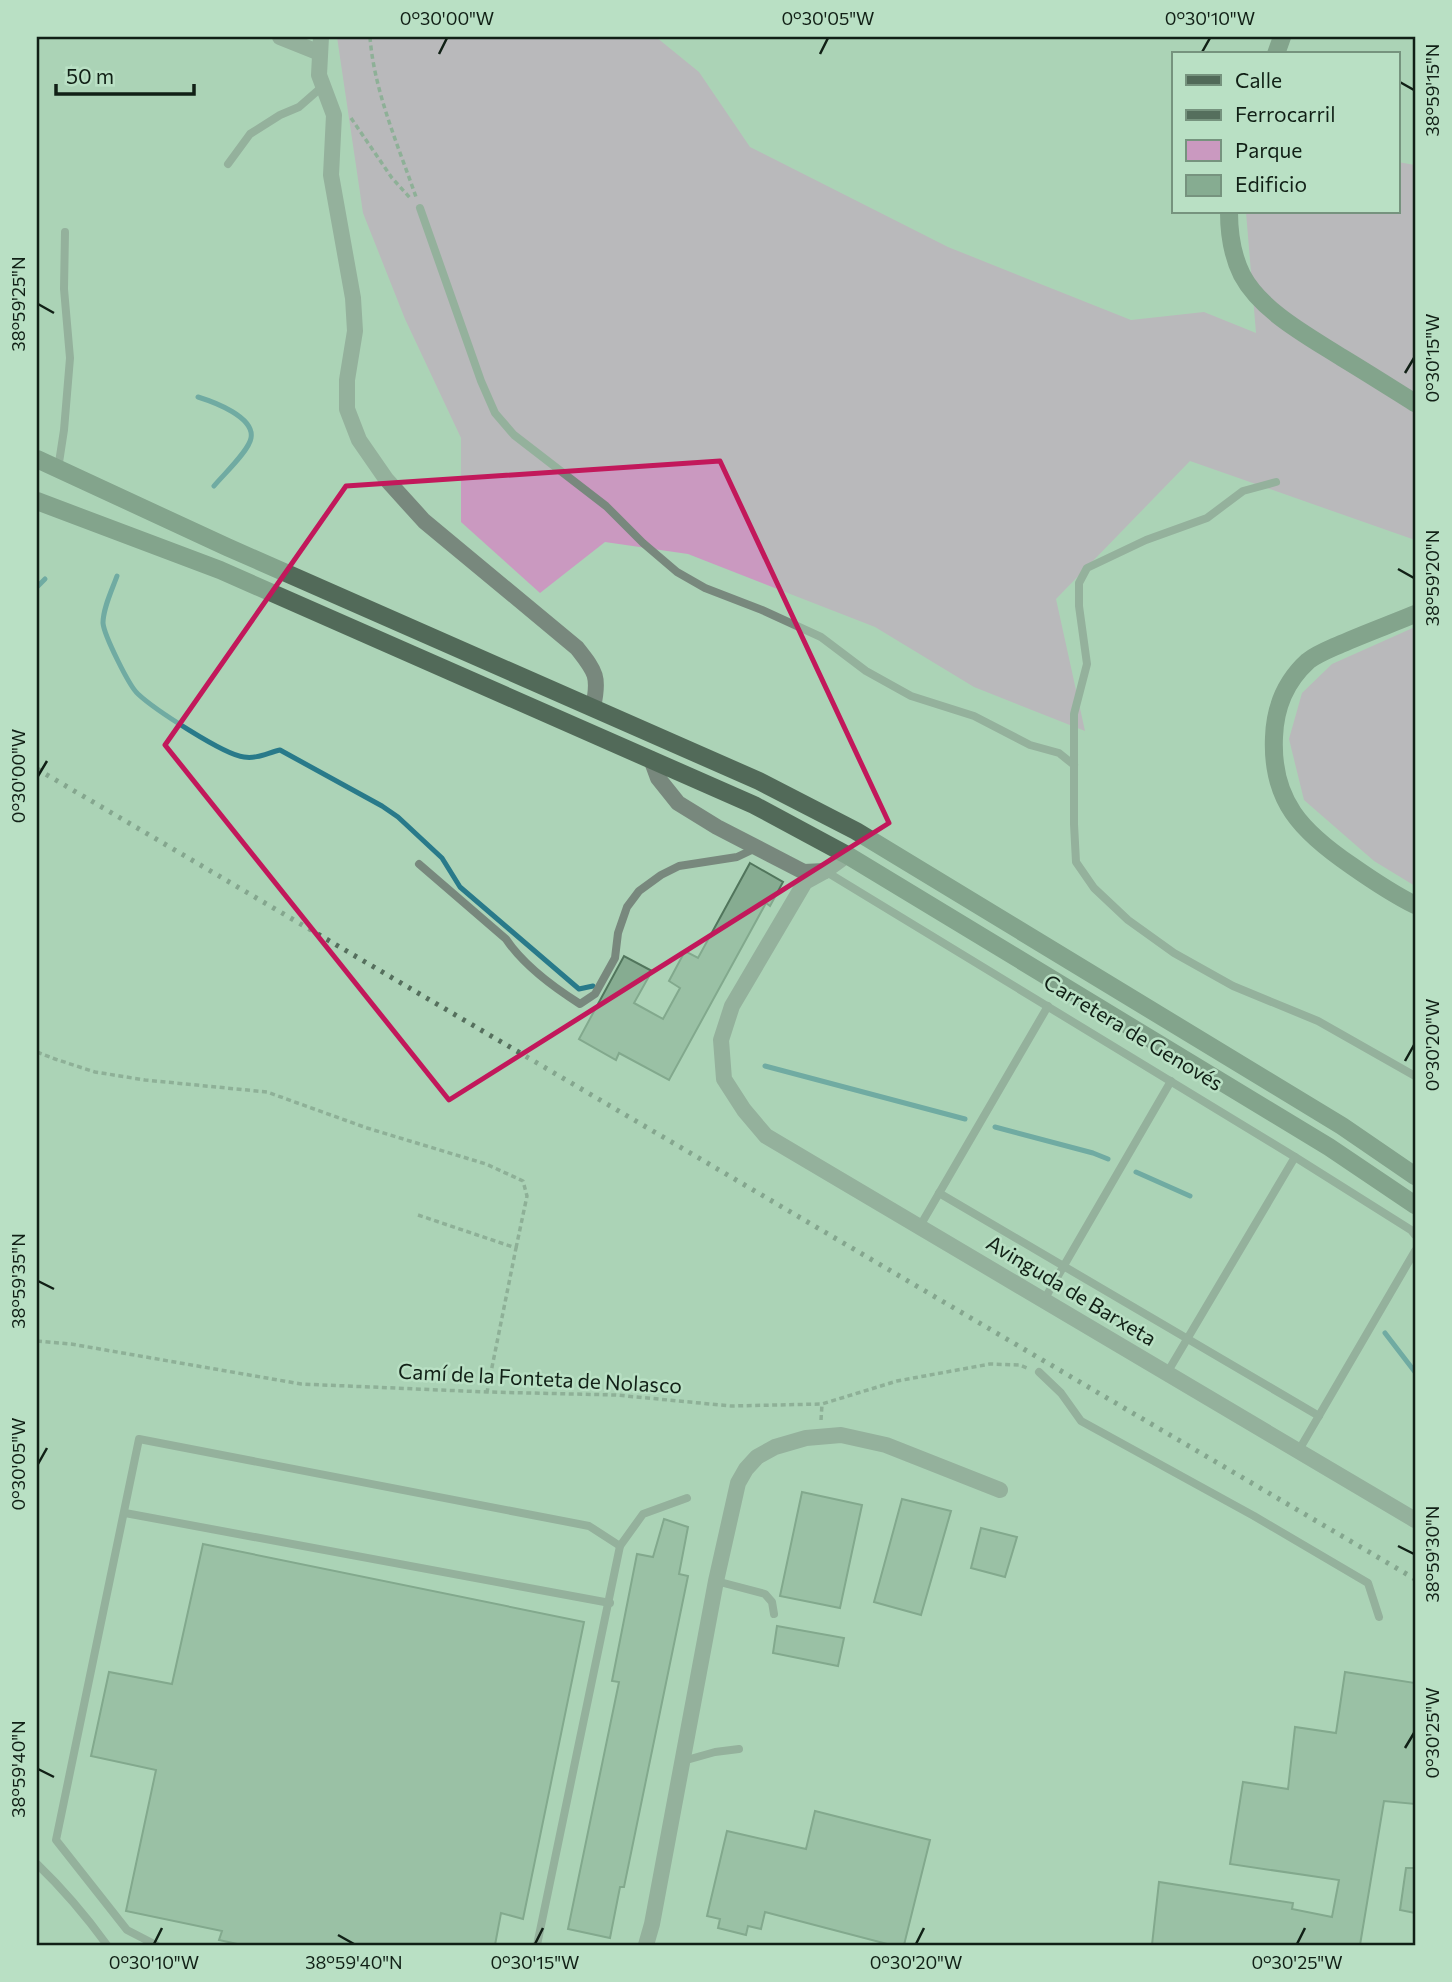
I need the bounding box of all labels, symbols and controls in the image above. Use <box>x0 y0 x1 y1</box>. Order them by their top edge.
text: 0°30'00"W <box>400 7 494 29</box>
text: 0°30'05"W <box>782 7 874 29</box>
text: 0°30'10"W <box>1165 7 1255 29</box>
text: 38°59'15"N <box>1421 44 1443 136</box>
scale bar <box>56 52 194 96</box>
legend <box>1172 52 1400 214</box>
text: 50 m <box>66 63 114 88</box>
text: Calle <box>1235 67 1282 92</box>
text: Ferrocarril <box>1235 101 1336 126</box>
text: Parque <box>1235 137 1302 162</box>
text: Edificio <box>1235 171 1307 196</box>
text: 38°59'25"N <box>7 256 29 352</box>
text: 0°30'15"W <box>1421 314 1443 402</box>
text: 38°59'20"N <box>1421 530 1443 626</box>
text: 0°30'00"W <box>7 729 29 823</box>
street label: Carretera de Genovés <box>1040 968 1228 1095</box>
text: 0°30'20"W <box>1421 999 1443 1091</box>
street label: Avinguda de Barxeta <box>982 1229 1161 1350</box>
text: 38°59'35"N <box>7 1233 29 1329</box>
street label: Camí de la Fonteta de Nolasco <box>397 1358 683 1397</box>
text: 0°30'05"W <box>7 1418 29 1510</box>
text: 38°59'30"N <box>1421 1506 1443 1602</box>
text: 0°30'25"W <box>1421 1687 1443 1779</box>
text: 38°59'40"N <box>7 1720 29 1818</box>
text: 0°30'10"W <box>109 1951 199 1973</box>
text: 38°59'40"N <box>305 1951 403 1973</box>
text: 0°30'15"W <box>491 1951 579 1973</box>
text: 0°30'20"W <box>870 1951 962 1973</box>
text: 0°30'25"W <box>1251 1951 1343 1973</box>

